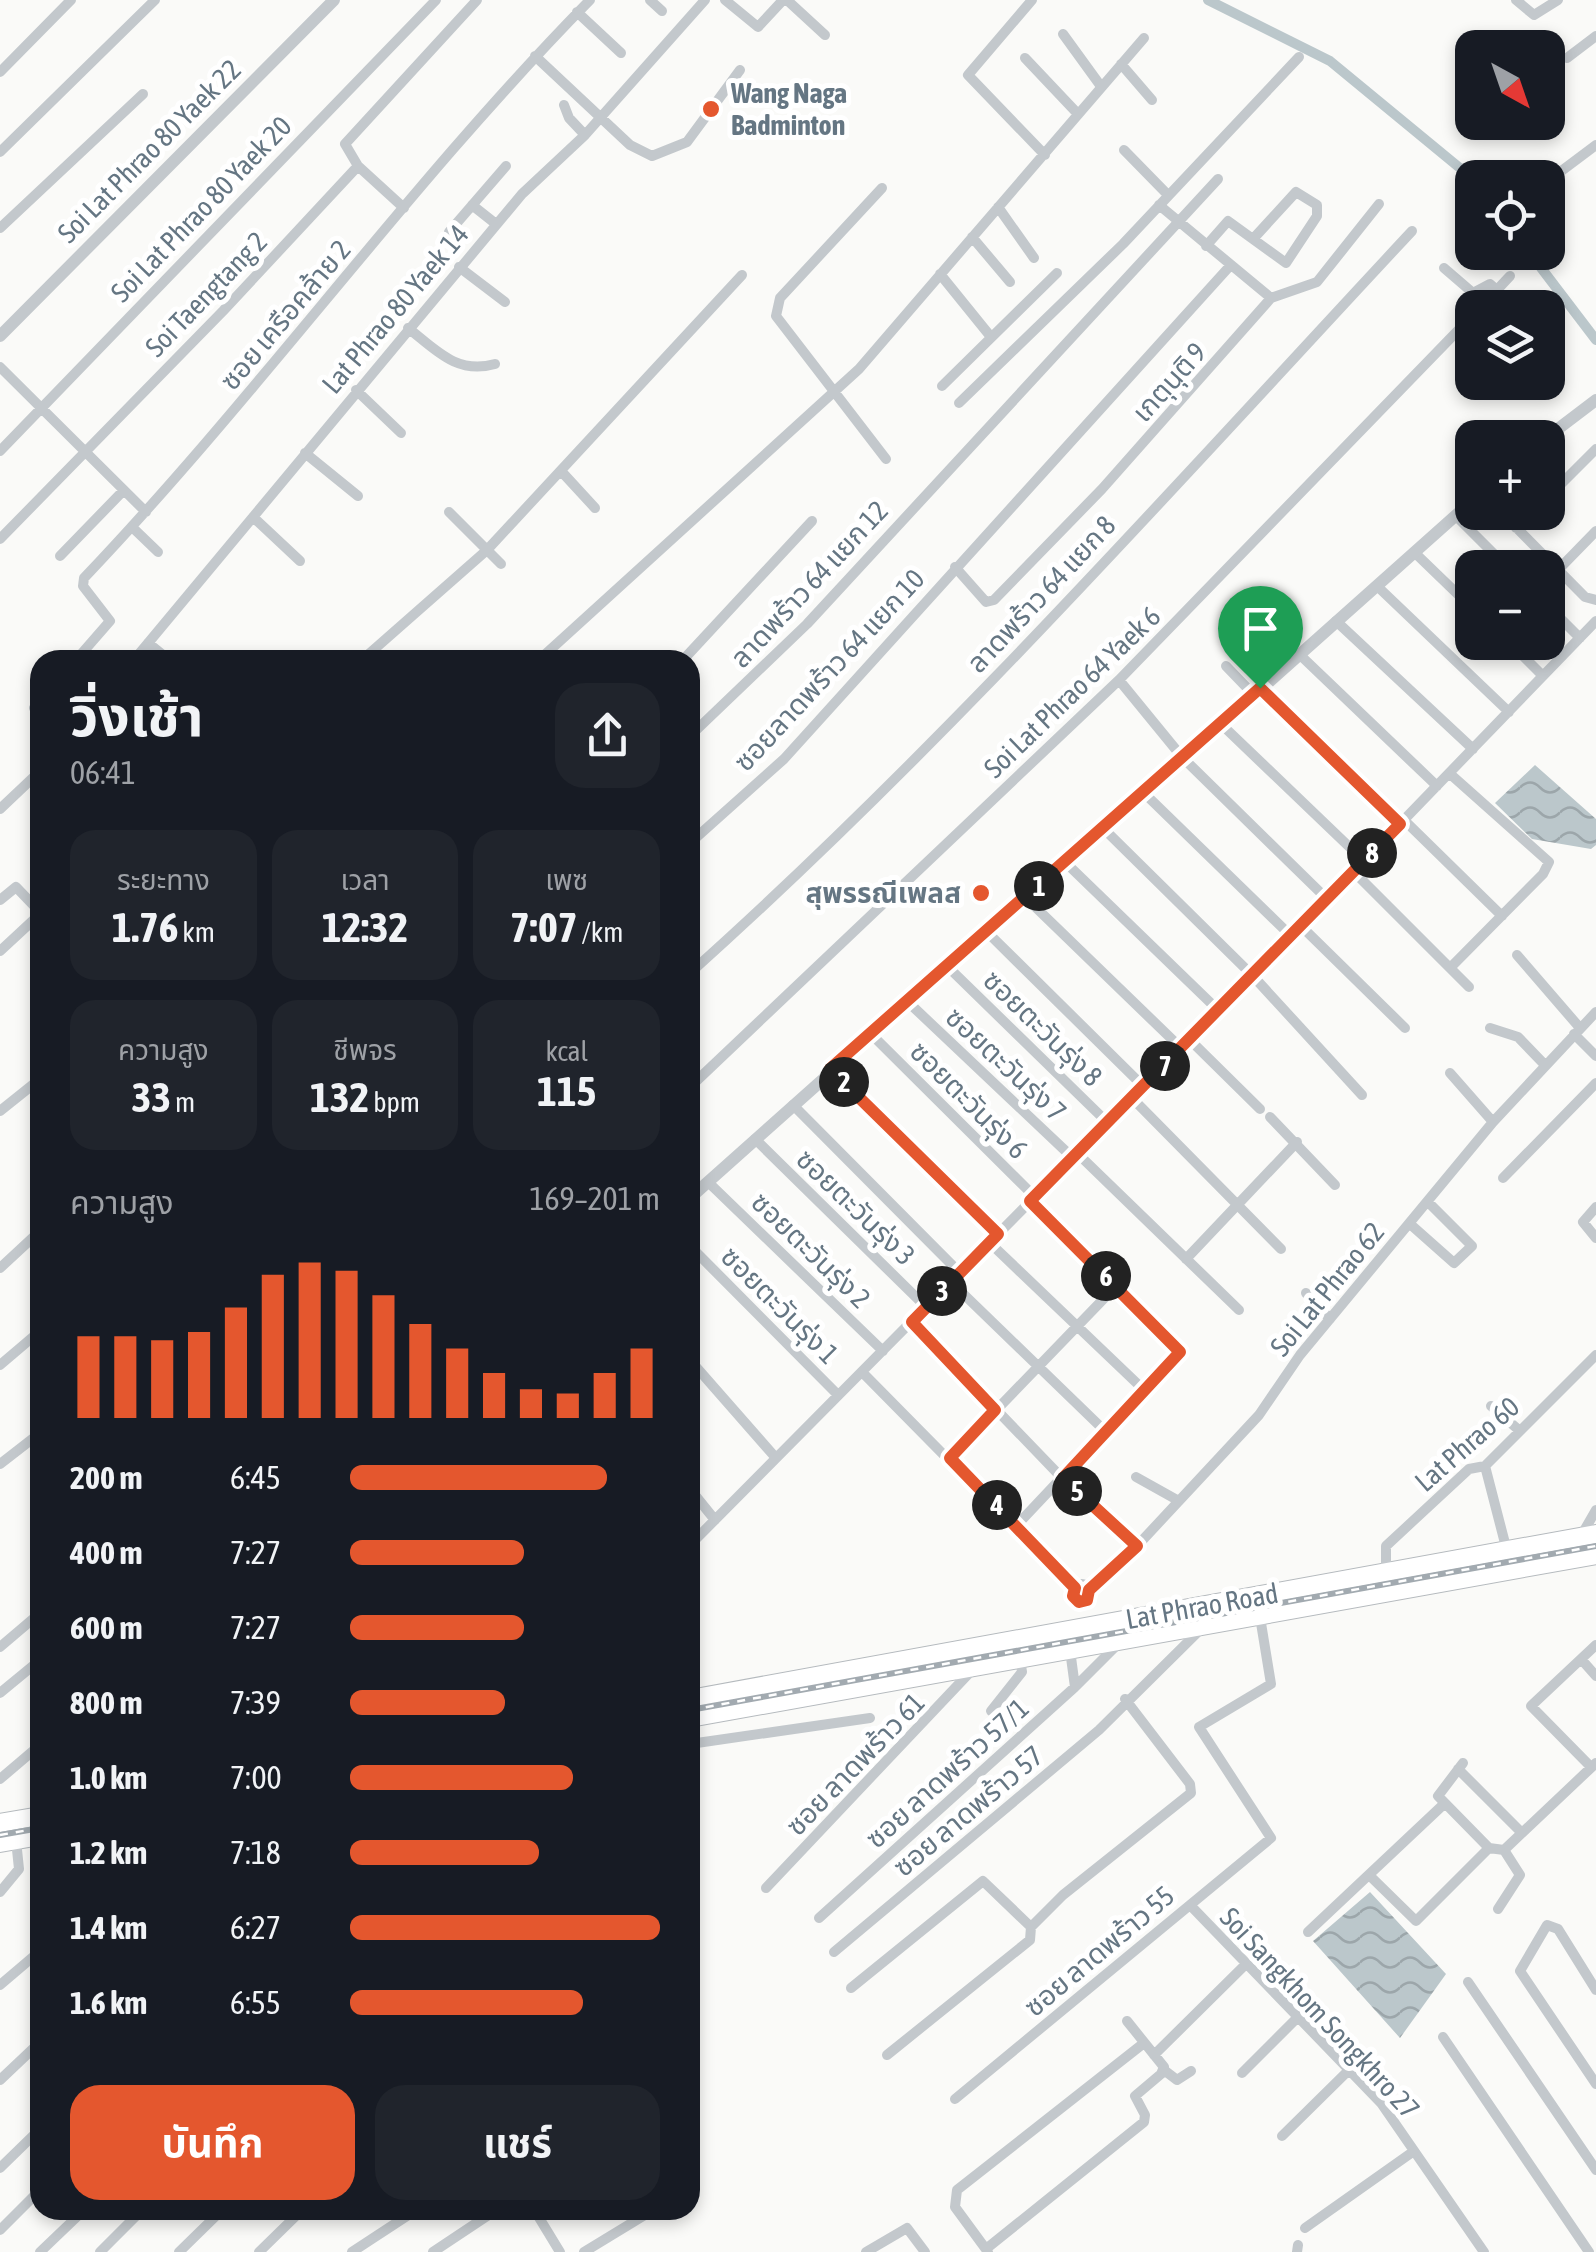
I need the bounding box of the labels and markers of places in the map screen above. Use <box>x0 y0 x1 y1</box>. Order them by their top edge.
place label: Wang Naga Badminton <box>730 77 847 141</box>
marker: Wang Naga Badminton <box>700 98 722 120</box>
pin <box>1218 586 1303 689</box>
pin: 8 <box>1347 828 1397 878</box>
pin: 1 <box>1014 861 1064 911</box>
place label: สุพรรณีเพลส <box>805 877 961 910</box>
marker: สุพรรณีเพลส <box>970 882 992 904</box>
pin: 7 <box>1140 1041 1190 1091</box>
pin: 2 <box>819 1057 869 1107</box>
pin: 6 <box>1081 1251 1131 1301</box>
pin: 3 <box>917 1266 967 1316</box>
pin: 5 <box>1052 1466 1102 1516</box>
pin: 4 <box>972 1480 1022 1530</box>

